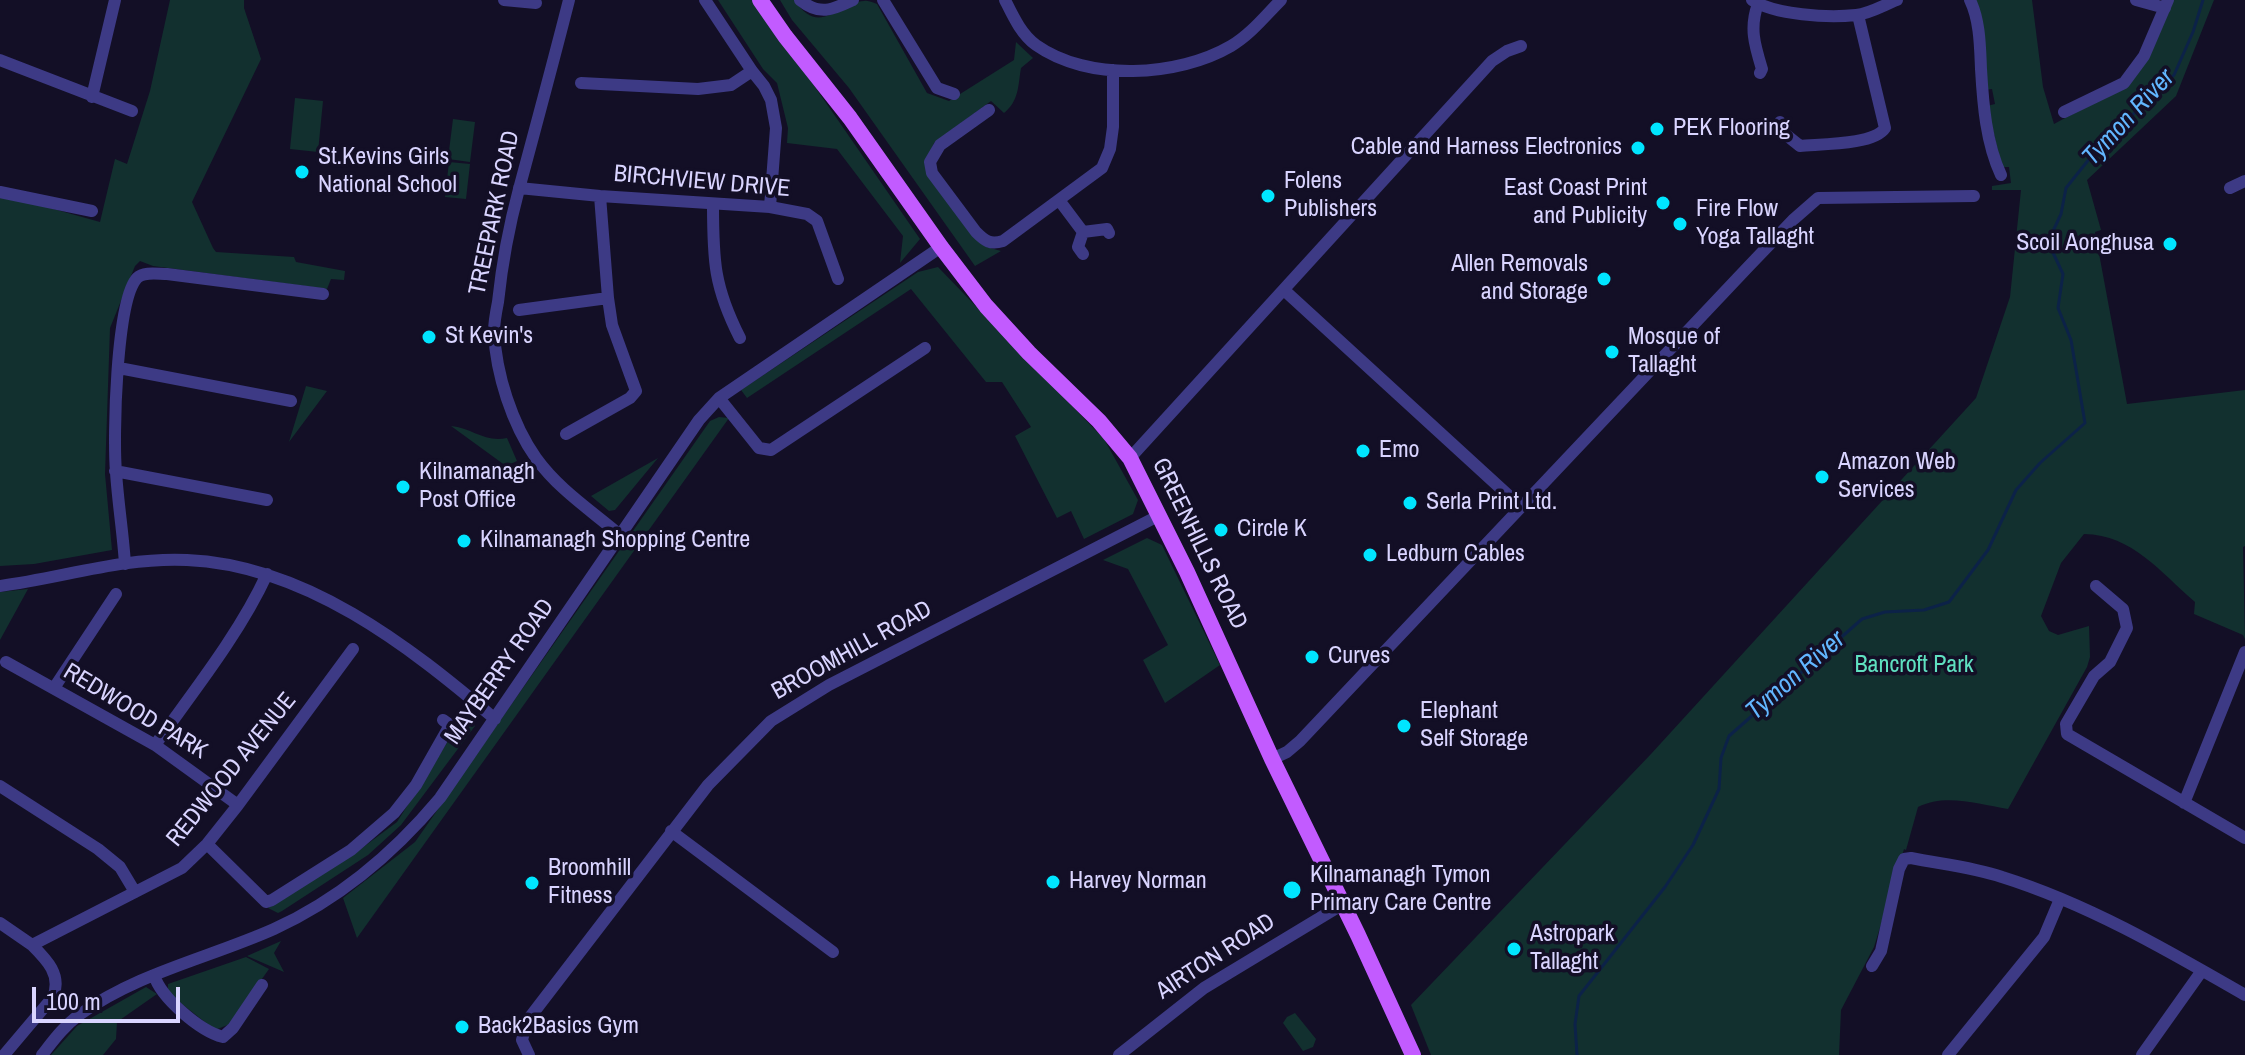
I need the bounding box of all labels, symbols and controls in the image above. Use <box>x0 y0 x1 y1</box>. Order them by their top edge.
water label: Tymon River <box>2076 63 2182 173</box>
place label: PEK Flooring <box>1673 115 1790 143</box>
marker: PEK Flooring <box>1648 120 1666 138</box>
street label: TREEPARK ROAD <box>464 128 526 298</box>
place label: Cable and Harness Electronics <box>1351 134 1622 162</box>
marker: Cable and Harness Electronics <box>1629 139 1647 157</box>
place label: St.Kevins Girls National School <box>318 144 457 200</box>
street label: BIRCHVIEW DRIVE <box>613 160 791 204</box>
marker: St.Kevins Girls National School <box>293 163 311 181</box>
place label: Folens Publishers <box>1284 168 1377 224</box>
place label: East Coast Print and Publicity <box>1504 175 1647 231</box>
marker: Folens Publishers <box>1259 187 1277 205</box>
marker: East Coast Print and Publicity <box>1654 194 1672 212</box>
place label: Fire Flow Yoga Tallaght <box>1696 196 1814 252</box>
marker: Fire Flow Yoga Tallaght <box>1671 215 1689 233</box>
place label: Scoil Aonghusa <box>2016 230 2154 258</box>
marker: Scoil Aonghusa <box>2161 235 2179 253</box>
place label: Allen Removals and Storage <box>1451 251 1588 307</box>
marker: Allen Removals and Storage <box>1595 270 1613 288</box>
place label: St Kevin's <box>445 323 533 351</box>
place label: Mosque of Tallaght <box>1628 324 1720 380</box>
marker: St Kevin's <box>420 328 438 346</box>
marker: Mosque of Tallaght <box>1603 343 1621 361</box>
place label: Emo <box>1379 437 1419 465</box>
marker: Emo <box>1354 442 1372 460</box>
place label: Amazon Web Services <box>1838 449 1956 505</box>
street label: GREENHILLS ROAD <box>1145 454 1253 634</box>
place label: Kilnamanagh Post Office <box>419 459 535 515</box>
marker: Amazon Web Services <box>1813 468 1831 486</box>
marker: Kilnamanagh Post Office <box>394 478 412 496</box>
place label: Serla Print Ltd. <box>1426 489 1557 517</box>
marker: Serla Print Ltd. <box>1401 494 1419 512</box>
place label: Circle K <box>1237 516 1307 544</box>
marker: Circle K <box>1212 521 1230 539</box>
place label: Kilnamanagh Shopping Centre <box>480 527 750 555</box>
marker: Kilnamanagh Shopping Centre <box>455 532 473 550</box>
place label: Ledburn Cables <box>1386 541 1525 569</box>
marker: Ledburn Cables <box>1361 546 1379 564</box>
street label: MAYBERRY ROAD <box>439 594 561 750</box>
street label: BROOMHILL ROAD <box>767 595 937 707</box>
water label: Tymon River <box>1740 625 1852 727</box>
place label: Curves <box>1328 643 1390 671</box>
marker: Curves <box>1303 648 1321 666</box>
park label: Bancroft Park <box>1854 652 1974 680</box>
street label: REDWOOD PARK <box>58 658 212 766</box>
street label: REDWOOD AVENUE <box>161 687 303 853</box>
place label: Elephant Self Storage <box>1420 698 1528 754</box>
marker: Elephant Self Storage <box>1395 717 1413 735</box>
place label: Broomhill Fitness <box>548 855 631 911</box>
place label: Kilnamanagh Tymon Primary Care Centre <box>1310 862 1492 918</box>
place label: Harvey Norman <box>1069 868 1207 896</box>
marker: Harvey Norman <box>1044 873 1062 891</box>
marker: Broomhill Fitness <box>523 874 541 892</box>
marker: Kilnamanagh Tymon Primary Care Centre <box>1281 879 1303 901</box>
street label: AIRTON ROAD <box>1151 908 1281 1006</box>
place label: Astropark Tallaght <box>1530 921 1614 977</box>
marker: Astropark Tallaght <box>1505 940 1523 958</box>
scale bar <box>36 971 184 1021</box>
text: 100 m <box>46 985 101 1017</box>
place label: Back2Basics Gym <box>478 1013 639 1041</box>
marker: Back2Basics Gym <box>453 1018 471 1036</box>

